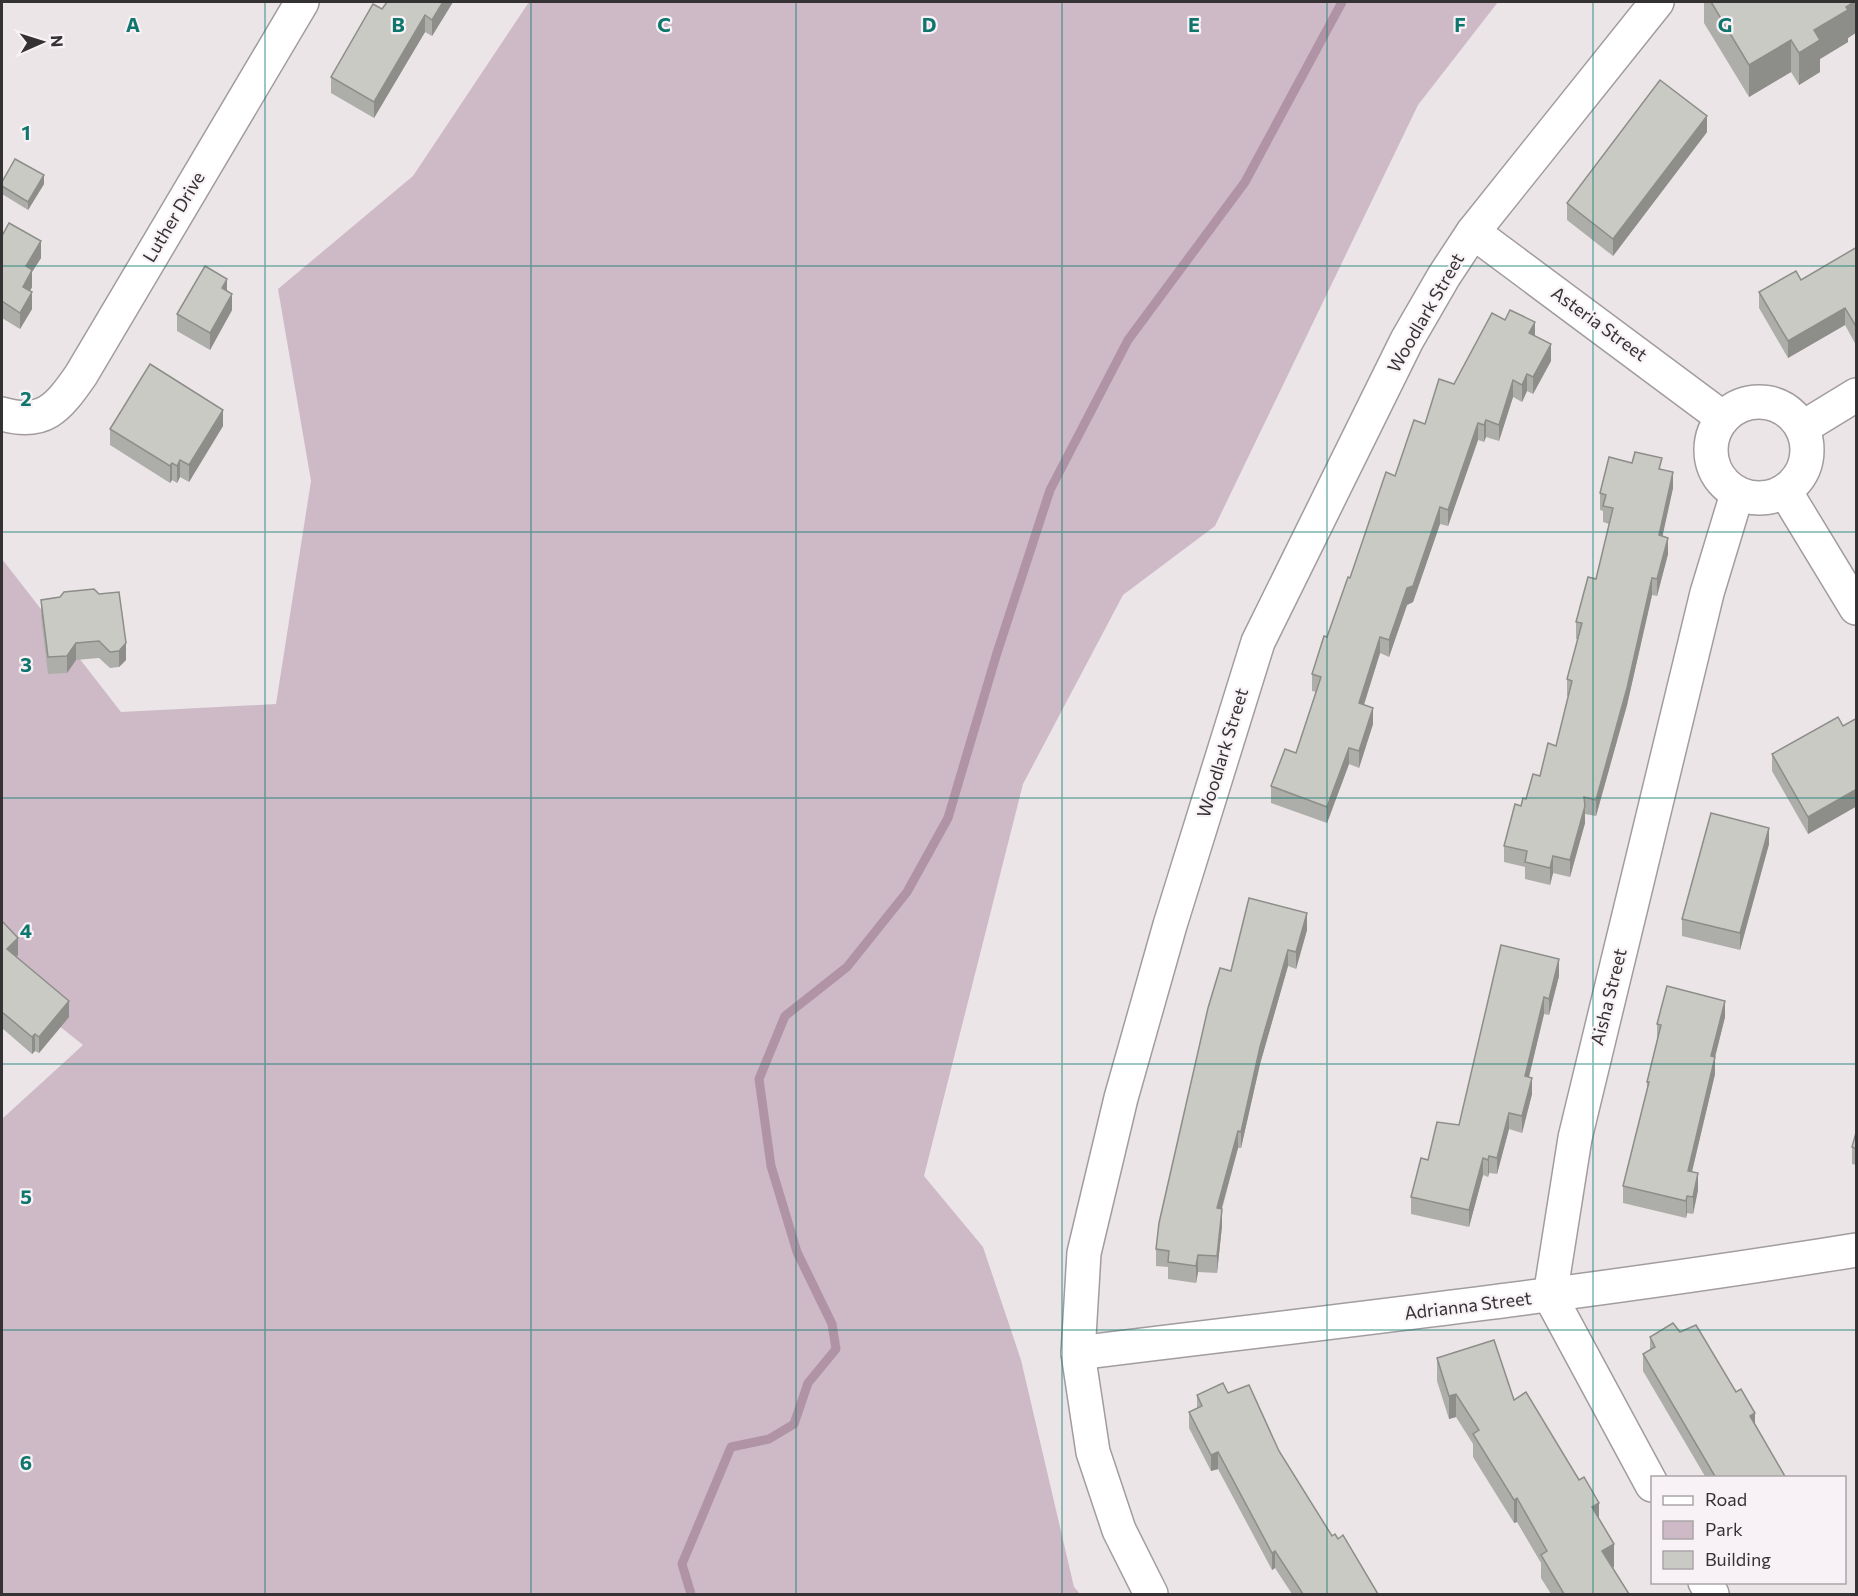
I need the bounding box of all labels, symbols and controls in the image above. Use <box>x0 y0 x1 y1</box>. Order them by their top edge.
north arrow <box>12 12 72 72</box>
text: A <box>126 12 140 36</box>
text: B <box>391 12 405 36</box>
text: C <box>657 12 671 36</box>
text: D <box>922 12 936 36</box>
text: E <box>1188 12 1200 36</box>
text: F <box>1454 12 1466 36</box>
text: G <box>1718 12 1732 36</box>
text: N <box>48 35 67 48</box>
text: 1 <box>21 120 31 144</box>
street label: Luther Drive <box>138 167 209 266</box>
street label: Woodlark Street <box>1382 249 1468 376</box>
street label: Asteria Street <box>1547 281 1652 365</box>
text: 2 <box>20 386 32 410</box>
text: 3 <box>20 652 32 676</box>
street label: Woodlark Street <box>1192 685 1252 820</box>
text: 4 <box>20 918 32 942</box>
street label: Aisha Street <box>1585 946 1631 1048</box>
text: 5 <box>20 1184 32 1208</box>
street label: Adrianna Street <box>1403 1286 1533 1324</box>
text: 6 <box>20 1450 32 1474</box>
legend <box>1651 1476 1846 1584</box>
text: Road <box>1705 1488 1747 1510</box>
text: Park <box>1705 1518 1743 1540</box>
text: Building <box>1705 1548 1771 1570</box>

